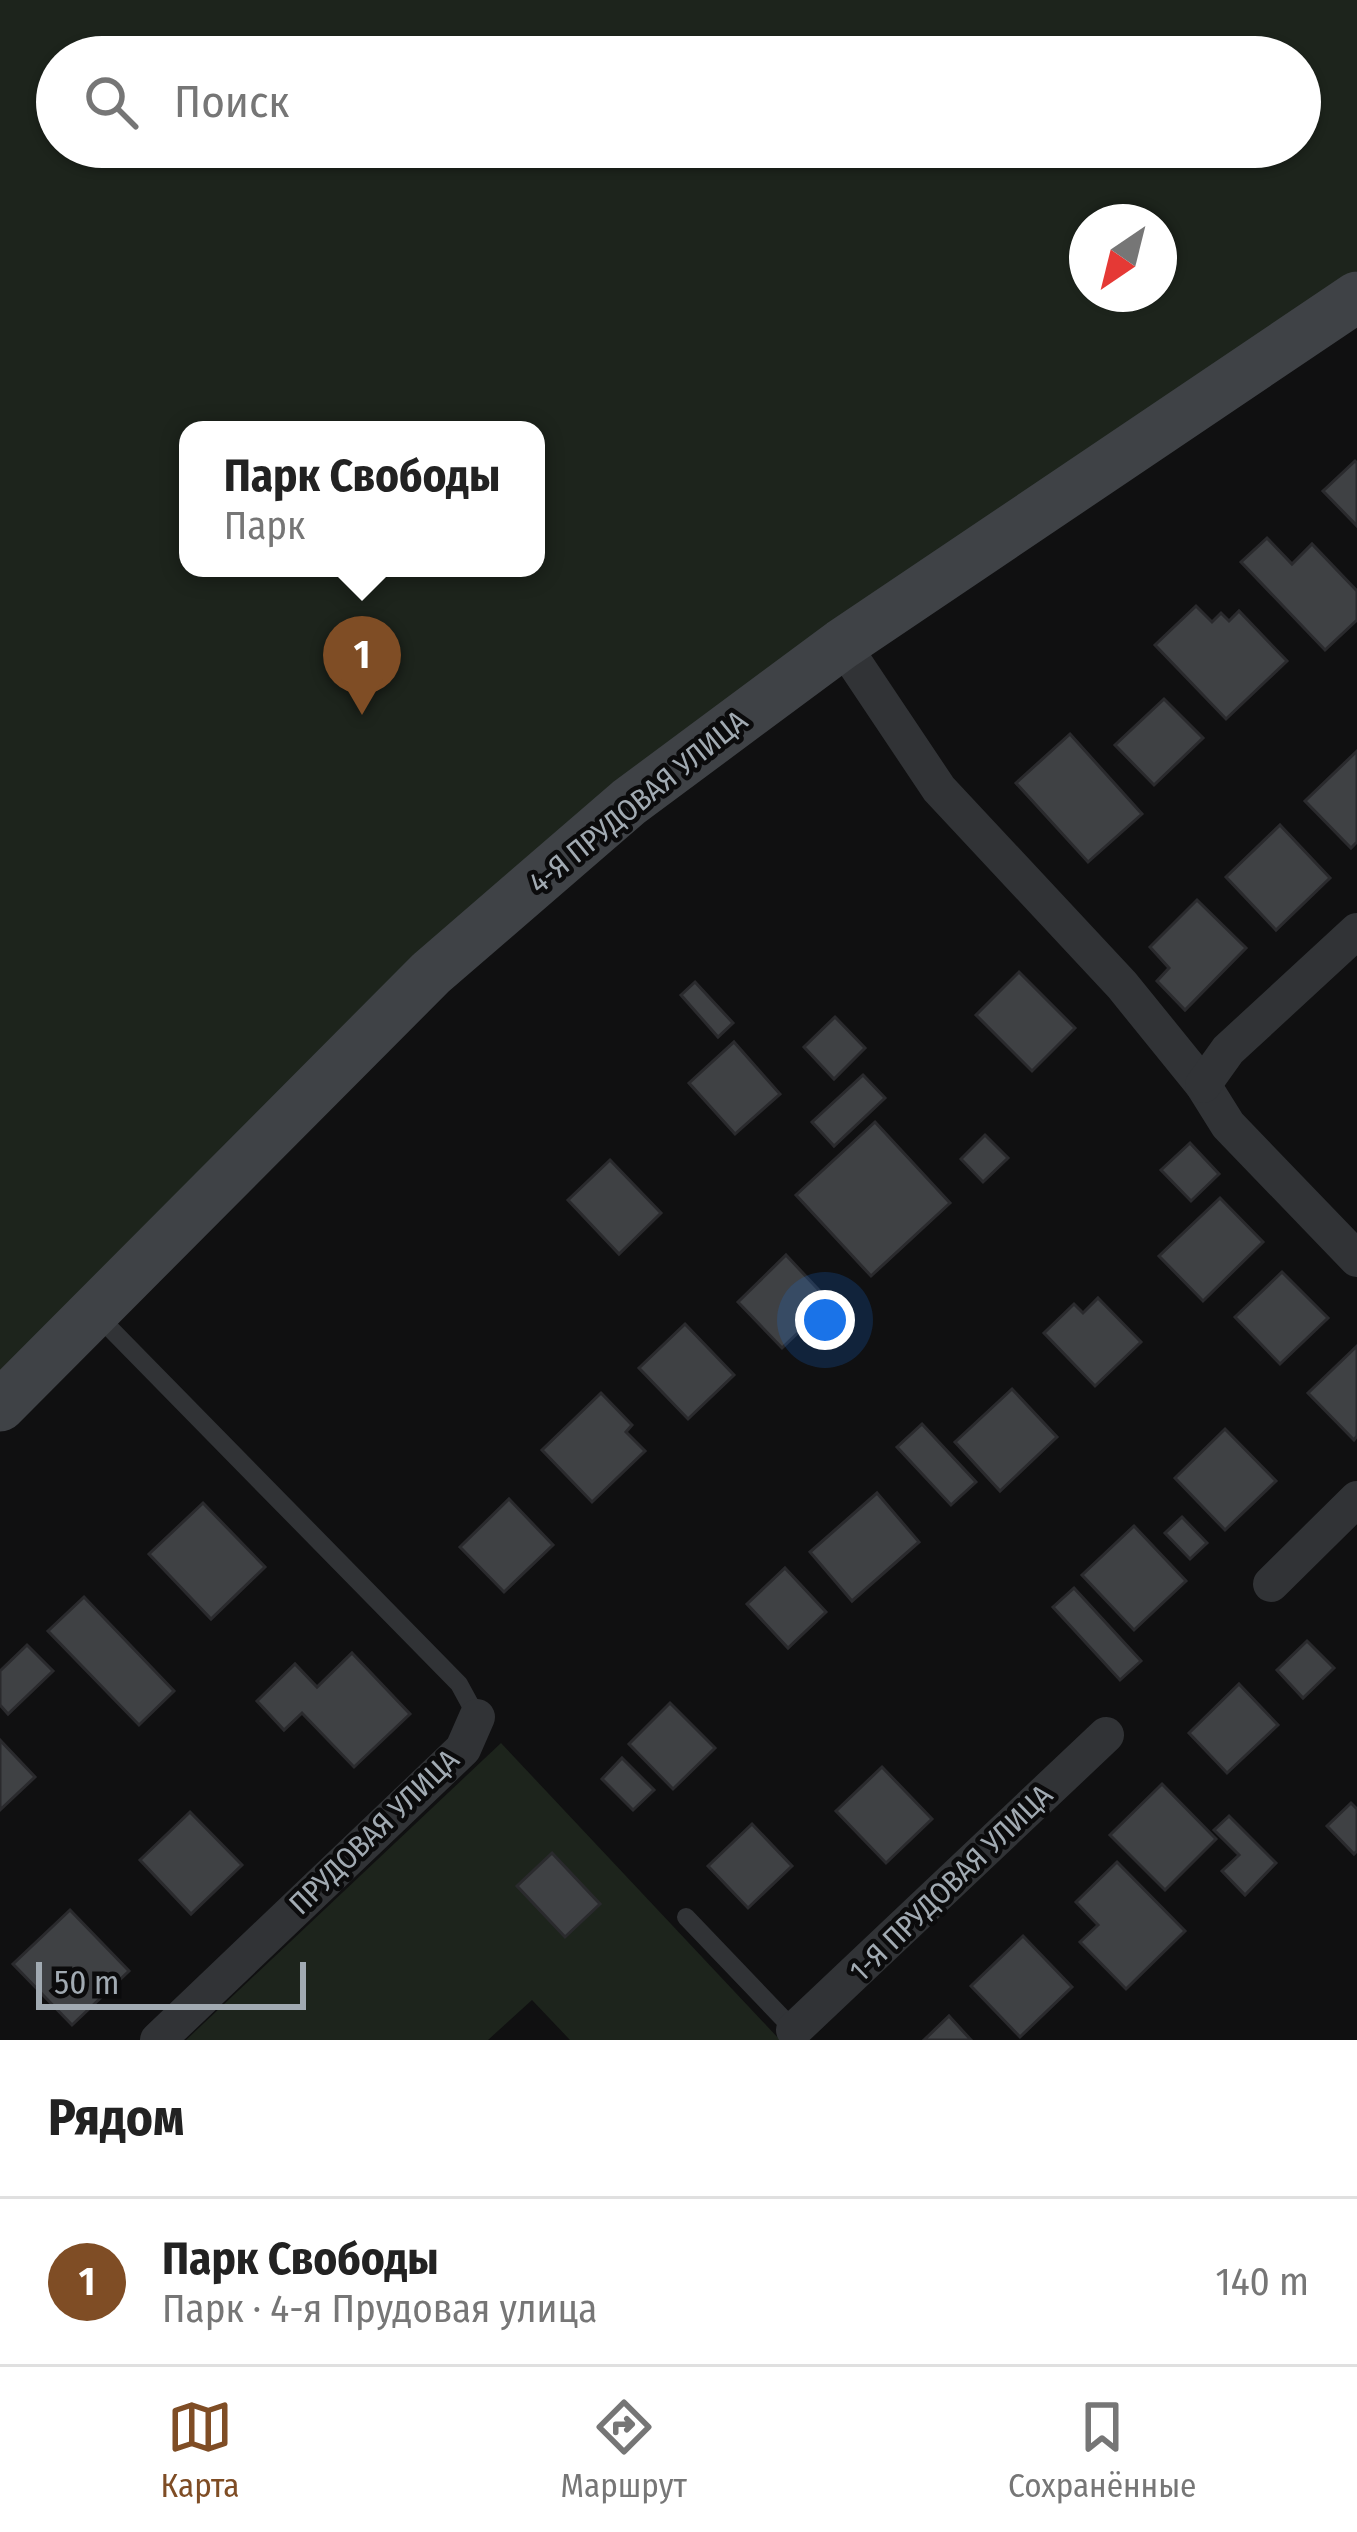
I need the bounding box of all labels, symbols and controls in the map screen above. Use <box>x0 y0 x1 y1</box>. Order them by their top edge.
search box <box>36 36 1321 168</box>
icon: search <box>78 69 144 135</box>
text: Поиск <box>174 75 289 129</box>
north arrow <box>1069 204 1177 312</box>
popup <box>179 421 545 577</box>
text: Парк Свободы <box>224 449 500 503</box>
text: Парк <box>224 503 305 549</box>
pin: 1 <box>323 616 401 715</box>
street label: 4-Я ПРУДОВАЯ УЛИЦА <box>522 703 755 901</box>
your location <box>795 1290 855 1350</box>
street label: ПРУДОВАЯ УЛИЦА <box>282 1742 466 1922</box>
street label: 1-Я ПРУДОВАЯ УЛИЦА <box>842 1777 1060 1989</box>
scale bar <box>36 1956 306 2009</box>
text: 50 m <box>54 1963 119 2003</box>
text: Рядом <box>48 2087 184 2149</box>
text: Парк Свободы <box>162 2232 439 2286</box>
text: 1 <box>79 2259 95 2305</box>
text: 140 m <box>1215 2259 1309 2305</box>
text: Парк · 4-я Прудовая улица <box>162 2286 597 2332</box>
tab: Карта <box>161 2394 239 2506</box>
tab: Маршрут <box>561 2394 687 2506</box>
tab: Сохранённые <box>1008 2394 1196 2506</box>

